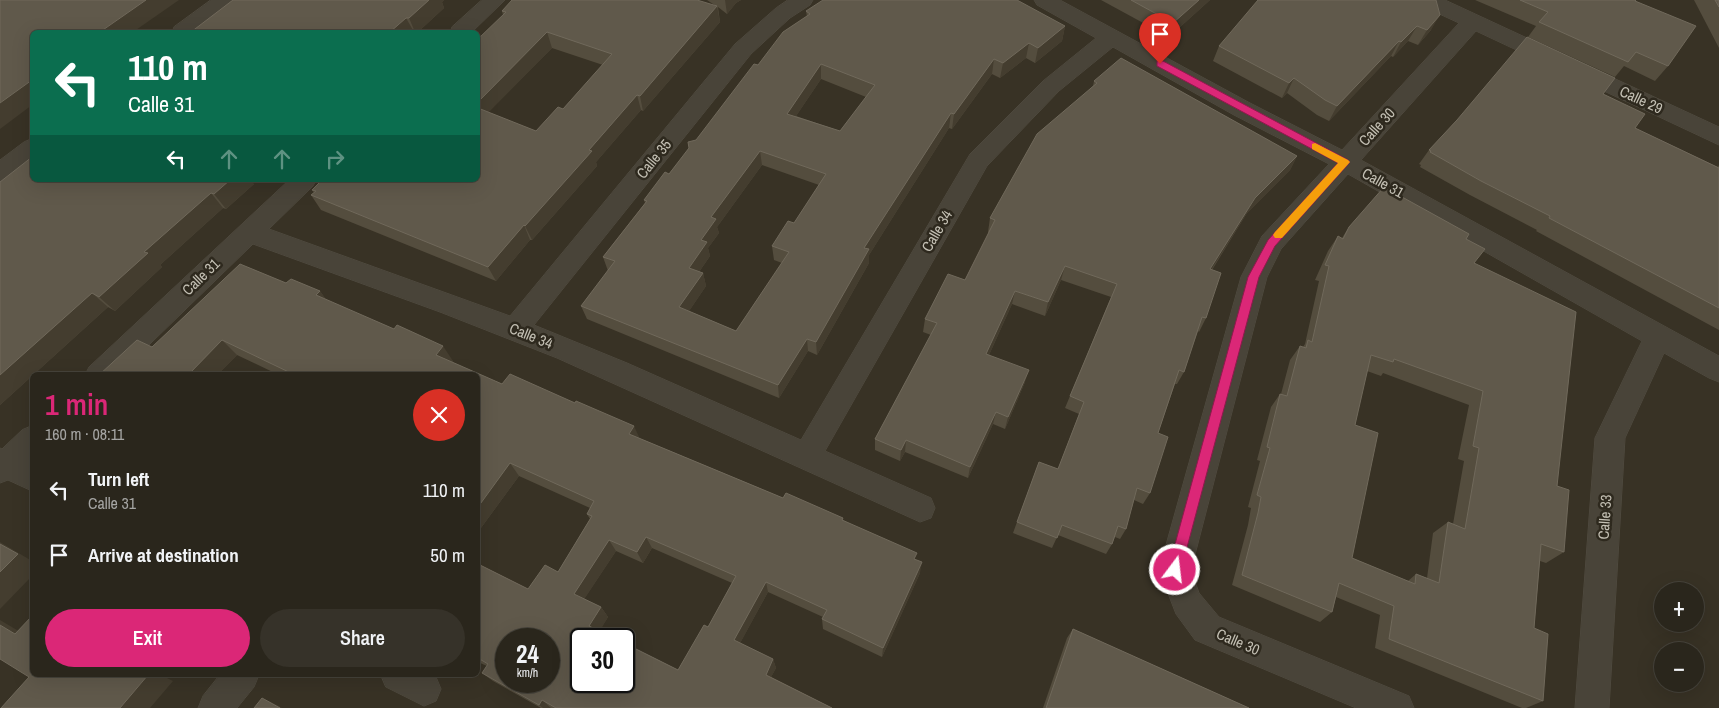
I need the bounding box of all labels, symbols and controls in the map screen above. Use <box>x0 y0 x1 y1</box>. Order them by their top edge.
pin <box>1139 13 1181 64</box>
icon: arrive <box>1146 20 1174 48</box>
text: 110 m <box>128 44 208 91</box>
icon: left <box>45 50 110 115</box>
street label: Calle 29 <box>1616 80 1666 119</box>
text: Calle 31 <box>128 89 194 119</box>
street label: Calle 30 <box>1354 103 1400 150</box>
street label: Calle 35 <box>631 134 676 183</box>
icon: left <box>162 145 190 173</box>
icon: ahead <box>215 145 243 173</box>
icon: ahead <box>268 145 296 173</box>
icon: right <box>321 145 349 173</box>
street label: Calle 31 <box>1358 162 1408 203</box>
street label: Calle 34 <box>916 206 957 256</box>
street label: Calle 31 <box>177 253 224 300</box>
street label: Calle 34 <box>506 317 556 354</box>
text: 1 min <box>45 384 108 424</box>
button: close <box>413 389 465 441</box>
text: 160 m · 08:11 <box>45 423 124 445</box>
text: Turn left <box>88 466 149 492</box>
icon: left <box>45 476 73 504</box>
text: 110 m <box>423 477 465 503</box>
text: Calle 31 <box>88 492 136 514</box>
street label: Calle 33 <box>1592 494 1617 540</box>
icon: arrive <box>45 541 73 569</box>
text: Arrive at destination <box>88 542 239 568</box>
text: 50 m <box>430 542 465 568</box>
position arrow <box>1148 543 1200 595</box>
map controls <box>1654 582 1704 692</box>
button: + <box>1654 582 1704 632</box>
button: Exit <box>45 609 250 667</box>
button: Share <box>260 609 465 667</box>
street label: Calle 30 <box>1213 623 1263 660</box>
speed limit sign: 30 <box>570 628 635 693</box>
text: 24 <box>516 637 539 671</box>
button: − <box>1654 642 1704 692</box>
text: km/h <box>517 665 538 681</box>

